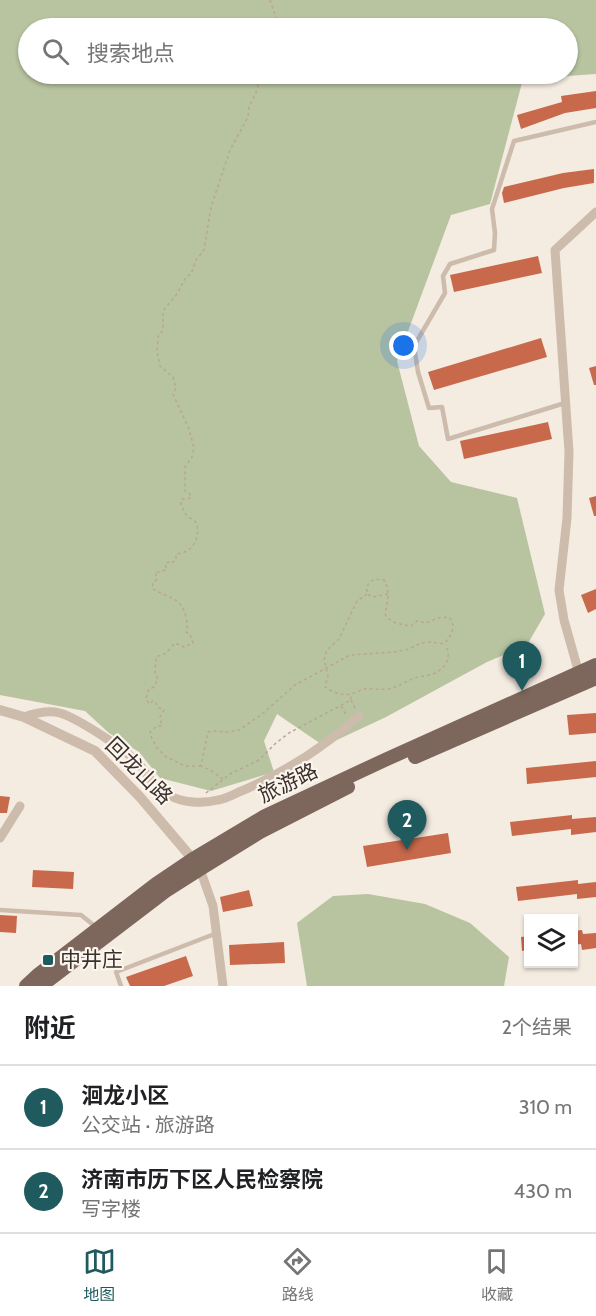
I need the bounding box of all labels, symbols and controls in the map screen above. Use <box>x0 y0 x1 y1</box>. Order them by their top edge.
search box <box>18 18 578 84</box>
icon: search <box>39 35 72 68</box>
text: 搜索地点 <box>87 40 175 67</box>
your location <box>389 331 418 360</box>
pin: 1 <box>502 642 542 691</box>
street label: 回龙山路 <box>101 732 178 809</box>
street label: 旅游路 <box>254 758 322 808</box>
pin: 2 <box>388 800 426 850</box>
map controls <box>524 914 578 968</box>
button: layers <box>524 914 578 968</box>
place label: 中井庄 <box>60 947 123 972</box>
marker: 中井庄 <box>41 953 55 967</box>
text: 附近 <box>24 1012 76 1044</box>
text: 2个结果 <box>502 1015 572 1039</box>
text: 洄龙小区 <box>81 1082 169 1109</box>
text: 1 <box>40 1095 47 1119</box>
text: 310 m <box>519 1095 572 1119</box>
text: 公交站 · 旅游路 <box>81 1113 215 1137</box>
text: 济南市历下区人民检察院 <box>81 1166 323 1193</box>
text: 2 <box>38 1179 49 1203</box>
text: 430 m <box>514 1179 572 1203</box>
text: 写字楼 <box>81 1197 141 1221</box>
tab: 地图 <box>83 1245 116 1305</box>
tab: 路线 <box>281 1245 314 1305</box>
tab: 收藏 <box>480 1245 513 1305</box>

